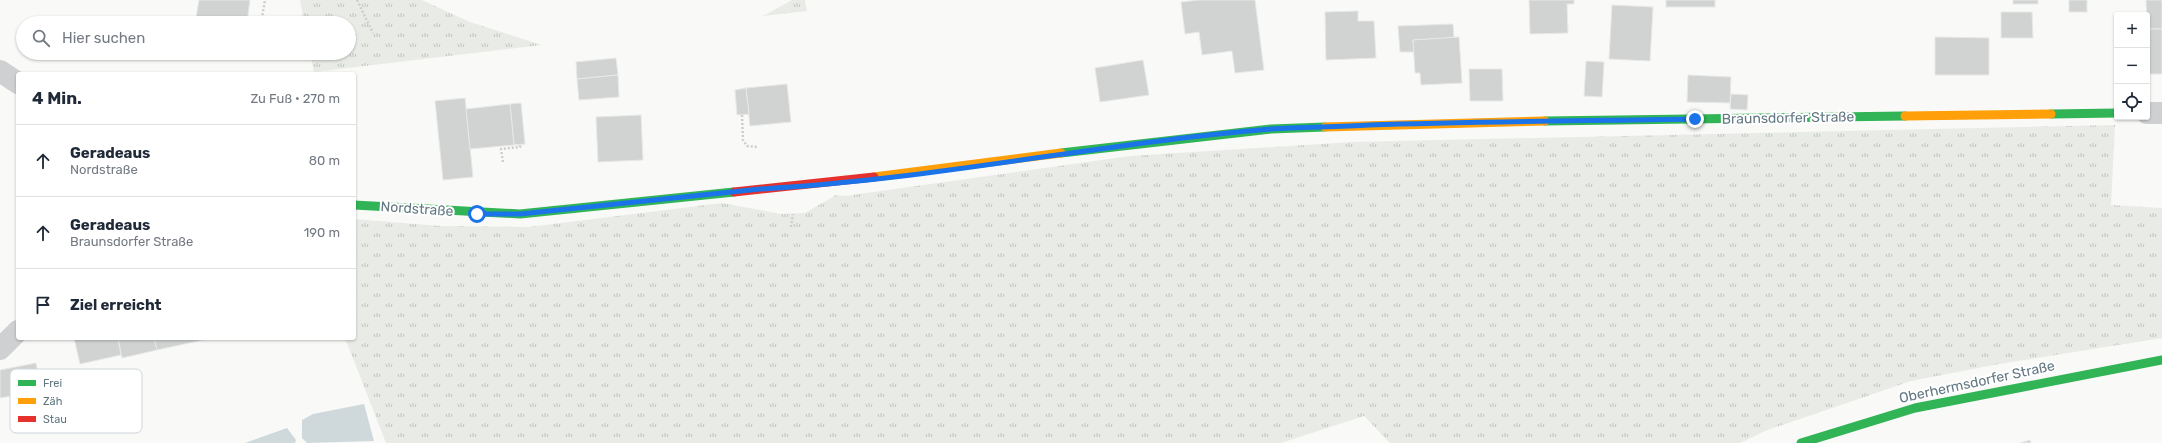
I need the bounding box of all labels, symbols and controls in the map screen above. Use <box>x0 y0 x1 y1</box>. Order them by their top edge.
map controls <box>2114 12 2150 120</box>
button: + <box>2114 12 2150 48</box>
search box <box>16 16 356 60</box>
icon: search <box>30 27 52 49</box>
text: Hier suchen <box>62 29 145 47</box>
button: − <box>2114 48 2150 84</box>
button: locate <box>2114 84 2150 120</box>
text: 4 Min. <box>32 88 82 108</box>
text: Zu Fuß · 270 m <box>251 91 340 106</box>
street label: Braunsdorfer Straße <box>1721 108 1855 128</box>
route end <box>1686 110 1704 128</box>
text: Geradeaus <box>70 144 150 162</box>
icon: ahead <box>32 150 54 172</box>
text: 80 m <box>309 153 340 168</box>
text: Nordstraße <box>70 162 138 177</box>
street label: Nordstraße <box>380 198 454 220</box>
route start <box>468 205 486 223</box>
text: Geradeaus <box>70 216 150 234</box>
icon: ahead <box>32 222 54 244</box>
text: 190 m <box>304 225 340 240</box>
text: Braunsdorfer Straße <box>70 234 193 249</box>
icon: arrive <box>32 294 54 316</box>
text: Ziel erreicht <box>70 296 162 314</box>
street label: Oberhermsdorfer Straße <box>1898 357 2057 407</box>
legend <box>10 369 142 433</box>
text: Frei <box>43 377 62 390</box>
text: Zäh <box>43 395 62 408</box>
text: Stau <box>43 413 67 426</box>

